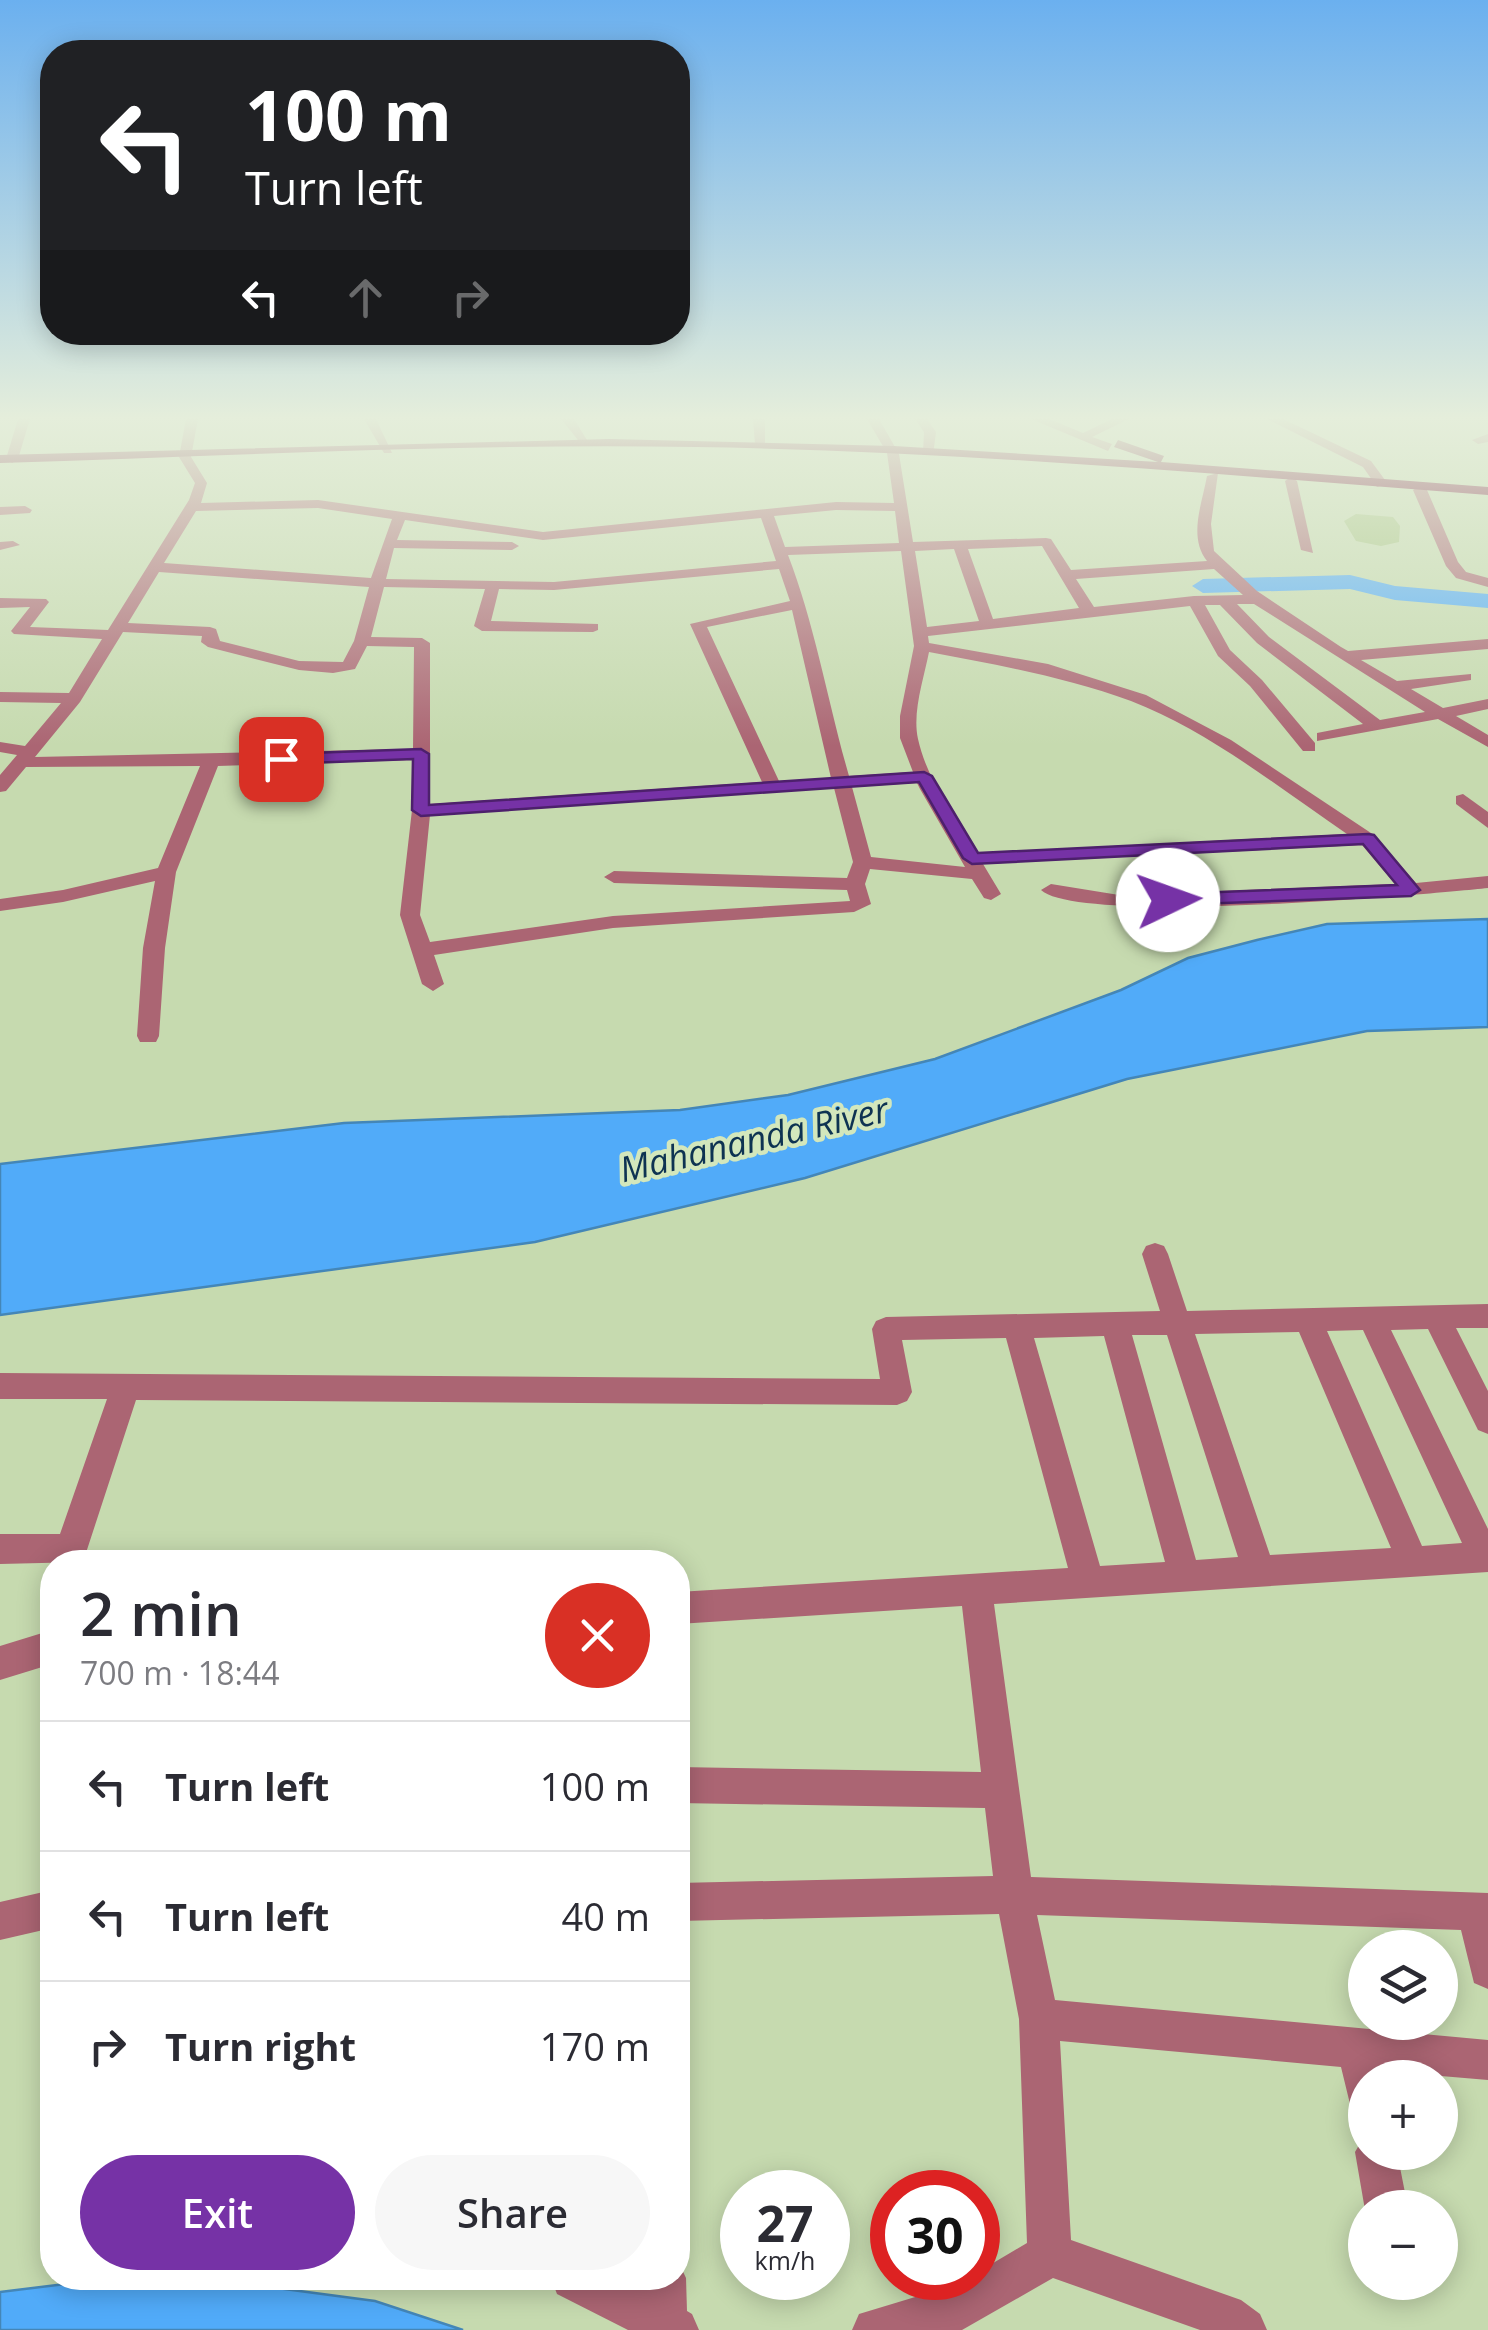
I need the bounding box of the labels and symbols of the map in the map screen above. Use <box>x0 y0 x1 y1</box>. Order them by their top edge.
pin <box>239 717 324 802</box>
position arrow <box>1116 848 1220 952</box>
water label: Mahananda River <box>615 1085 894 1192</box>
speed limit sign: 30 <box>870 2170 1000 2300</box>

